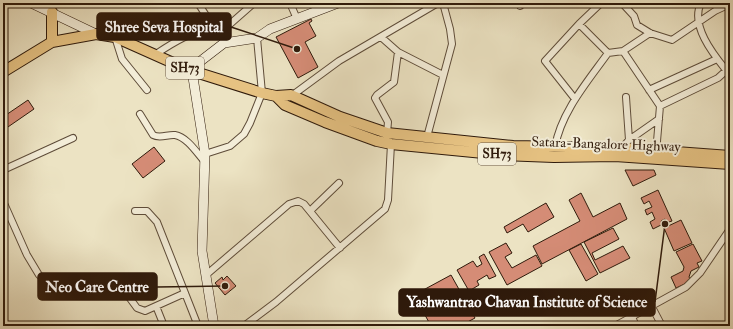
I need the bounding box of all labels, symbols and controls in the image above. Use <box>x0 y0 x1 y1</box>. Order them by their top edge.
callout: Shree Seva Hospital <box>97 13 231 40</box>
text: Shree Seva Hospital <box>105 18 223 38</box>
road number: SH73 <box>166 57 204 79</box>
street label: Satara-Bangalore Highway <box>531 133 682 156</box>
road number: SH73 <box>478 143 516 165</box>
callout: Neo Care Centre <box>38 273 157 300</box>
text: Neo Care Centre <box>44 278 149 297</box>
callout: Yashwantrao Chavan Institute of Science <box>399 289 655 316</box>
text: Yashwantrao Chavan Institute of Science <box>406 293 648 312</box>

